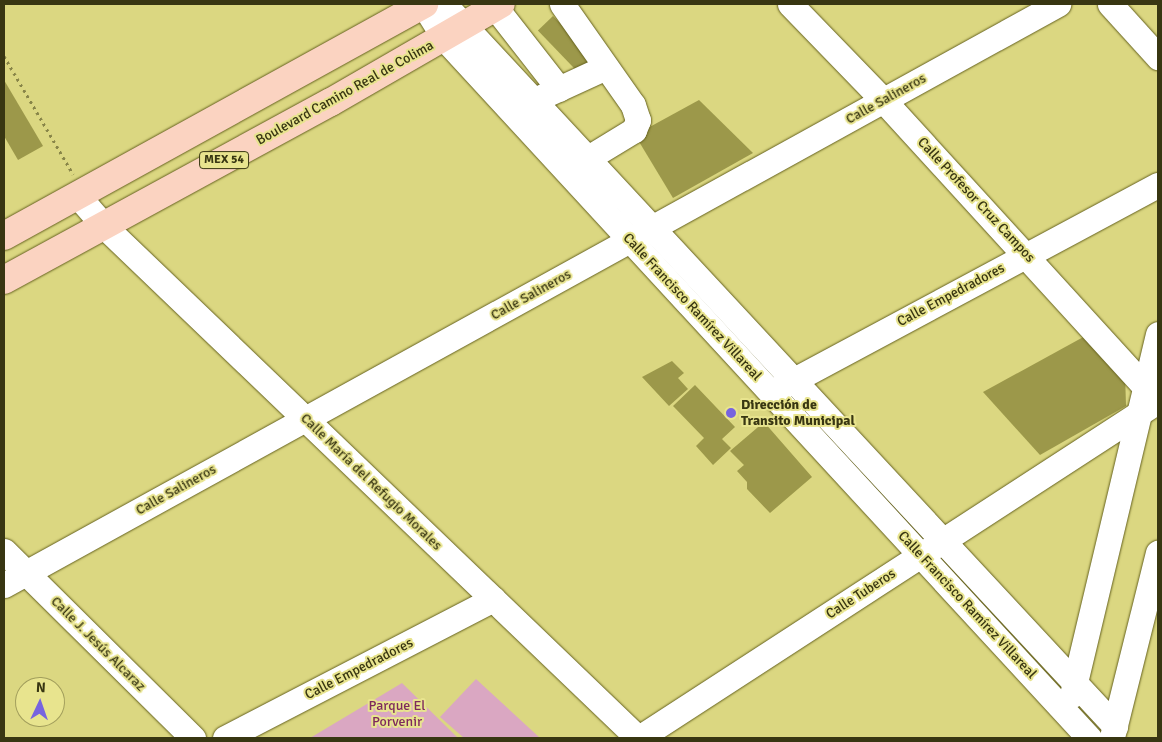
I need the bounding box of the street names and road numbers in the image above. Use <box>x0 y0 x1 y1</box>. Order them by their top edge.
street label: Boulevard Camino Real de Colima <box>253 37 437 149</box>
street label: Calle Salineros <box>843 70 929 128</box>
street label: Calle Profesor Cruz Campos <box>914 134 1038 266</box>
road number: MEX 54 <box>199 150 249 170</box>
street label: Calle Francisco Ramírez Villareal <box>619 230 765 384</box>
street label: Calle Empedradores <box>894 260 1008 330</box>
street label: Calle Salineros <box>488 266 574 324</box>
street label: Calle María del Refugio Morales <box>297 410 445 554</box>
street label: Calle Salineros <box>133 461 219 519</box>
street label: Calle Francisco Ramírez Villareal <box>894 528 1040 682</box>
street label: Calle Tuberos <box>823 565 899 623</box>
street label: Calle J. Jesús Alcaraz <box>47 593 149 695</box>
street label: Calle Empedradores <box>302 634 416 704</box>

